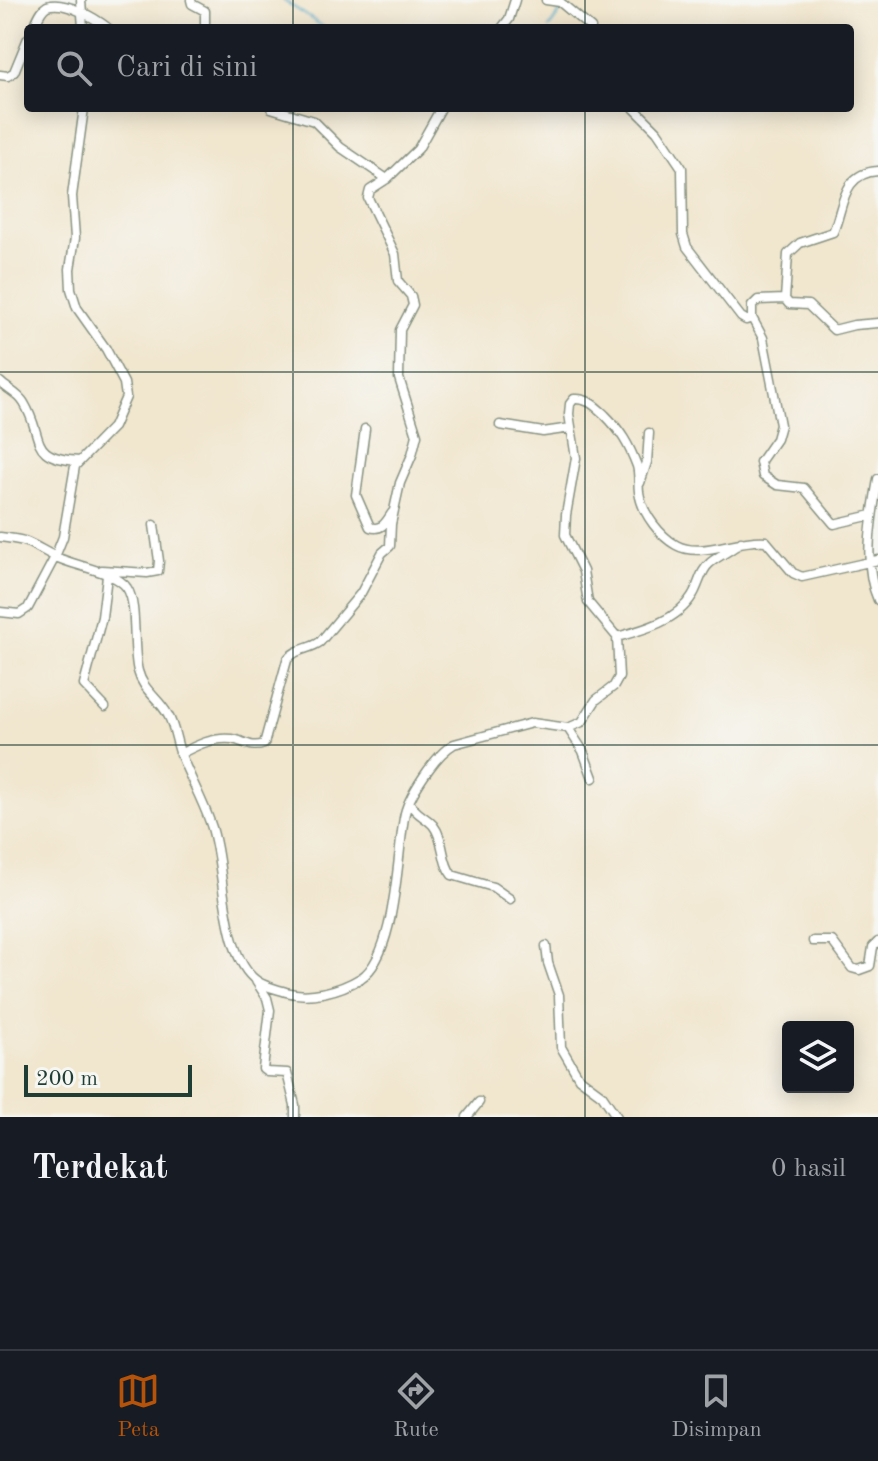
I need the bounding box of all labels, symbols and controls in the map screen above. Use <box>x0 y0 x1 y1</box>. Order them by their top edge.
search box <box>24 24 854 112</box>
icon: search <box>52 46 96 90</box>
text: Cari di sini <box>116 53 257 83</box>
map controls <box>782 1021 854 1093</box>
button: layers <box>782 1021 854 1093</box>
scale bar <box>24 1061 192 1097</box>
text: 200 m <box>36 1068 98 1090</box>
text: Terdekat <box>32 1152 168 1186</box>
text: 0 hasil <box>771 1156 846 1182</box>
tab: Peta <box>116 1369 160 1444</box>
tab: Rute <box>393 1369 439 1444</box>
tab: Disimpan <box>671 1369 762 1444</box>

